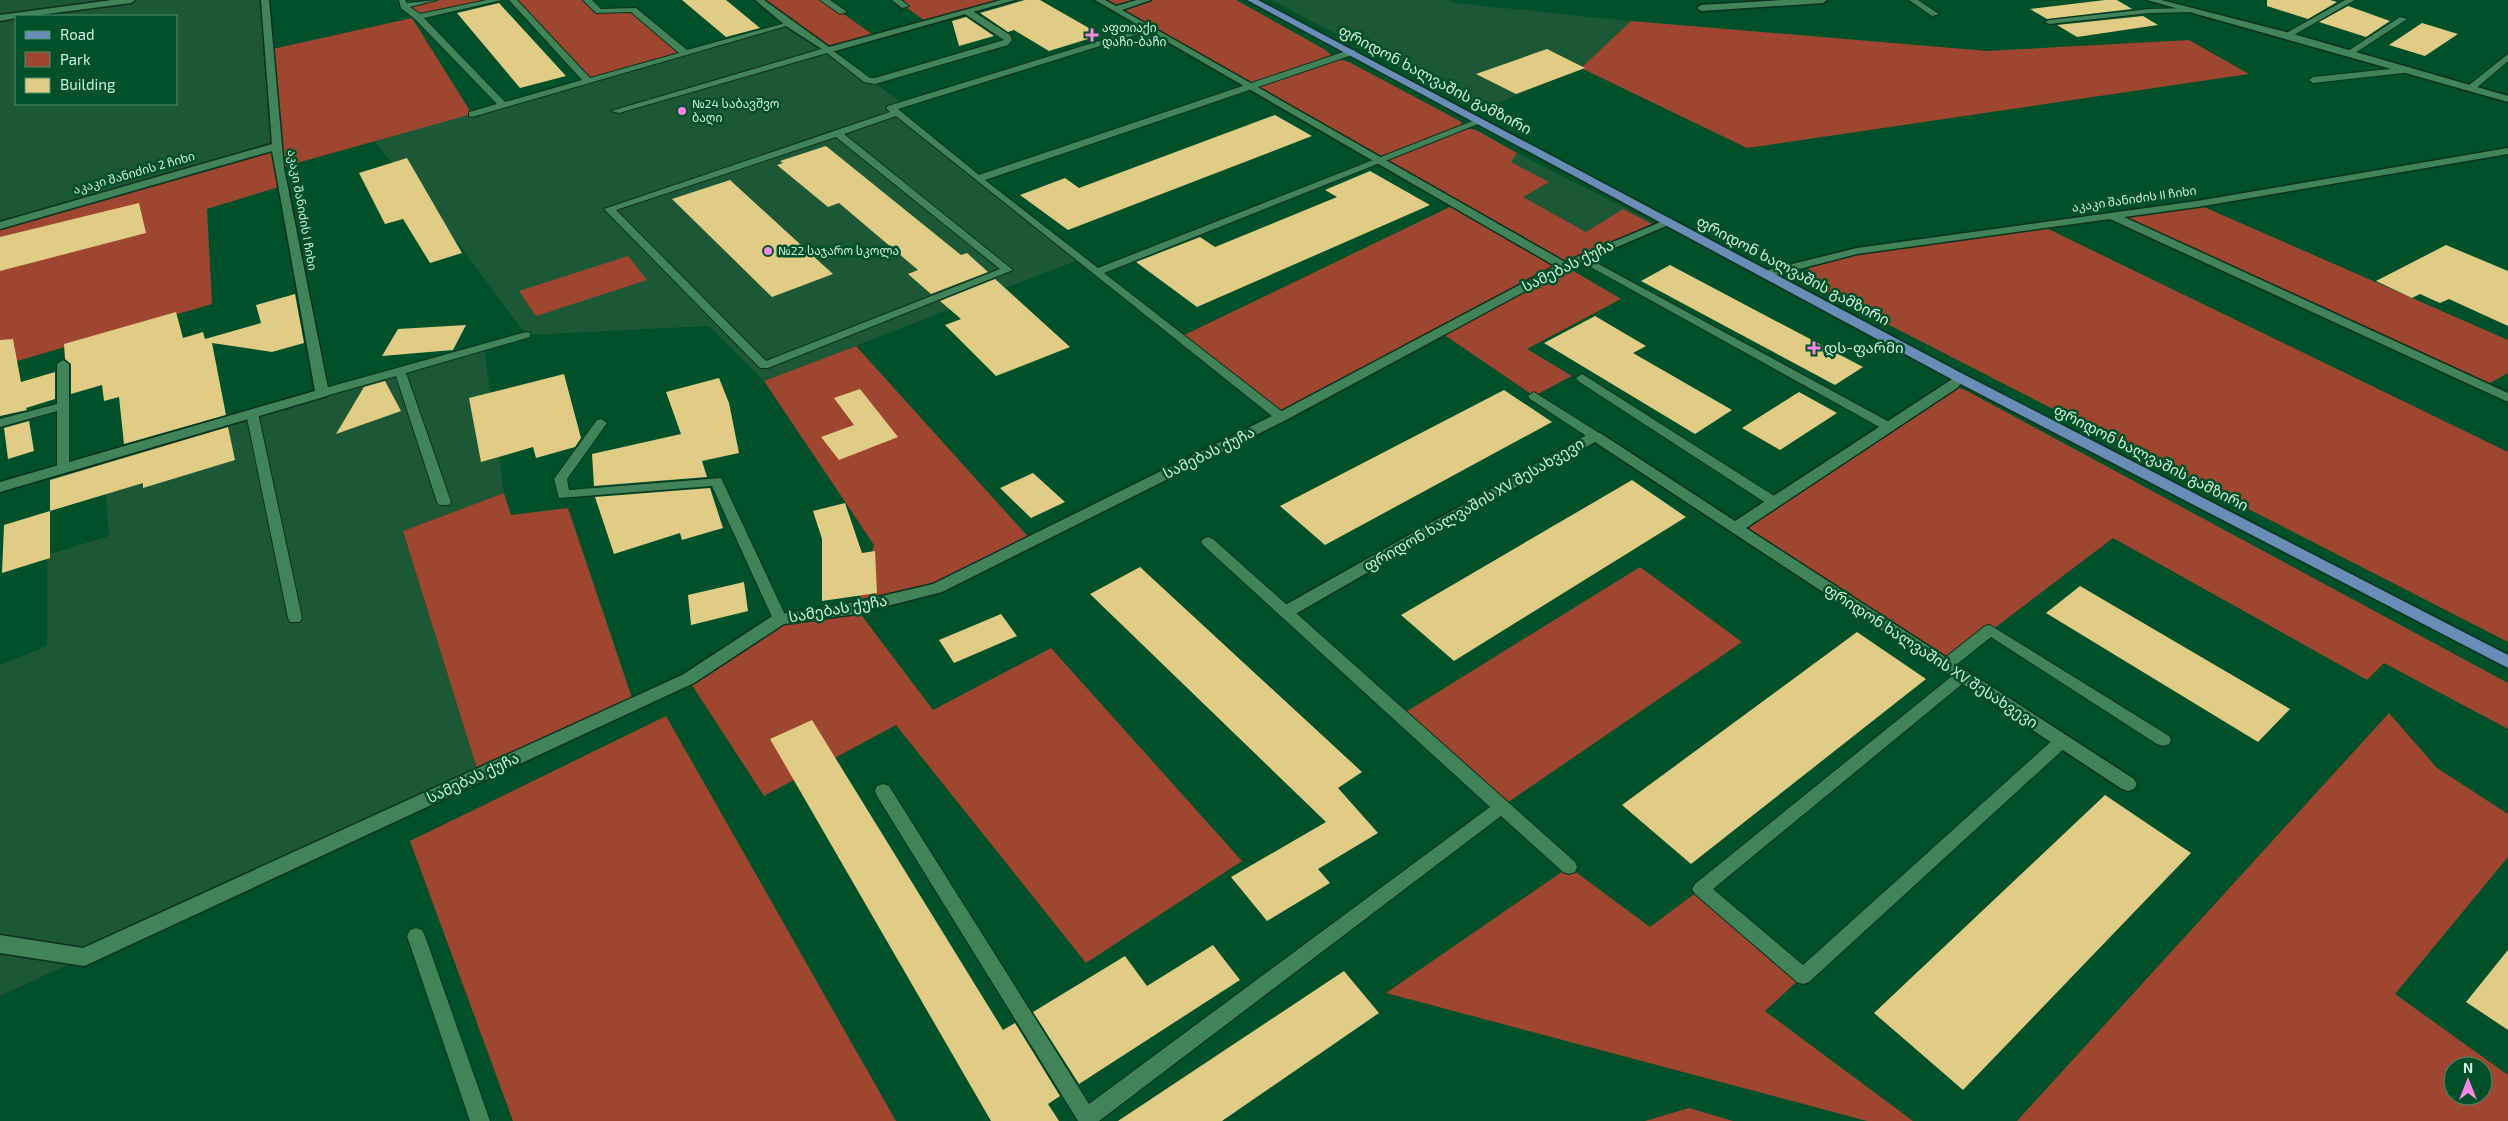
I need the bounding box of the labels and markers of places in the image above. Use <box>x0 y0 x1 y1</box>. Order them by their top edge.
place label: აფთიაქი დაჩი-ბაჩი <box>1102 20 1167 50</box>
marker: აფთიაქი დაჩი-ბაჩი <box>1086 29 1098 41</box>
place label: №24 საბავშვო ბაღი <box>692 96 779 126</box>
marker: №24 საბავშვო ბაღი <box>676 105 688 117</box>
place label: №22 საჯარო სკოლა <box>778 243 899 259</box>
marker: №22 საჯარო სკოლა <box>762 245 774 257</box>
place label: დს-ფარმი <box>1824 338 1904 357</box>
marker: დს-ფარმი <box>1808 342 1820 354</box>

